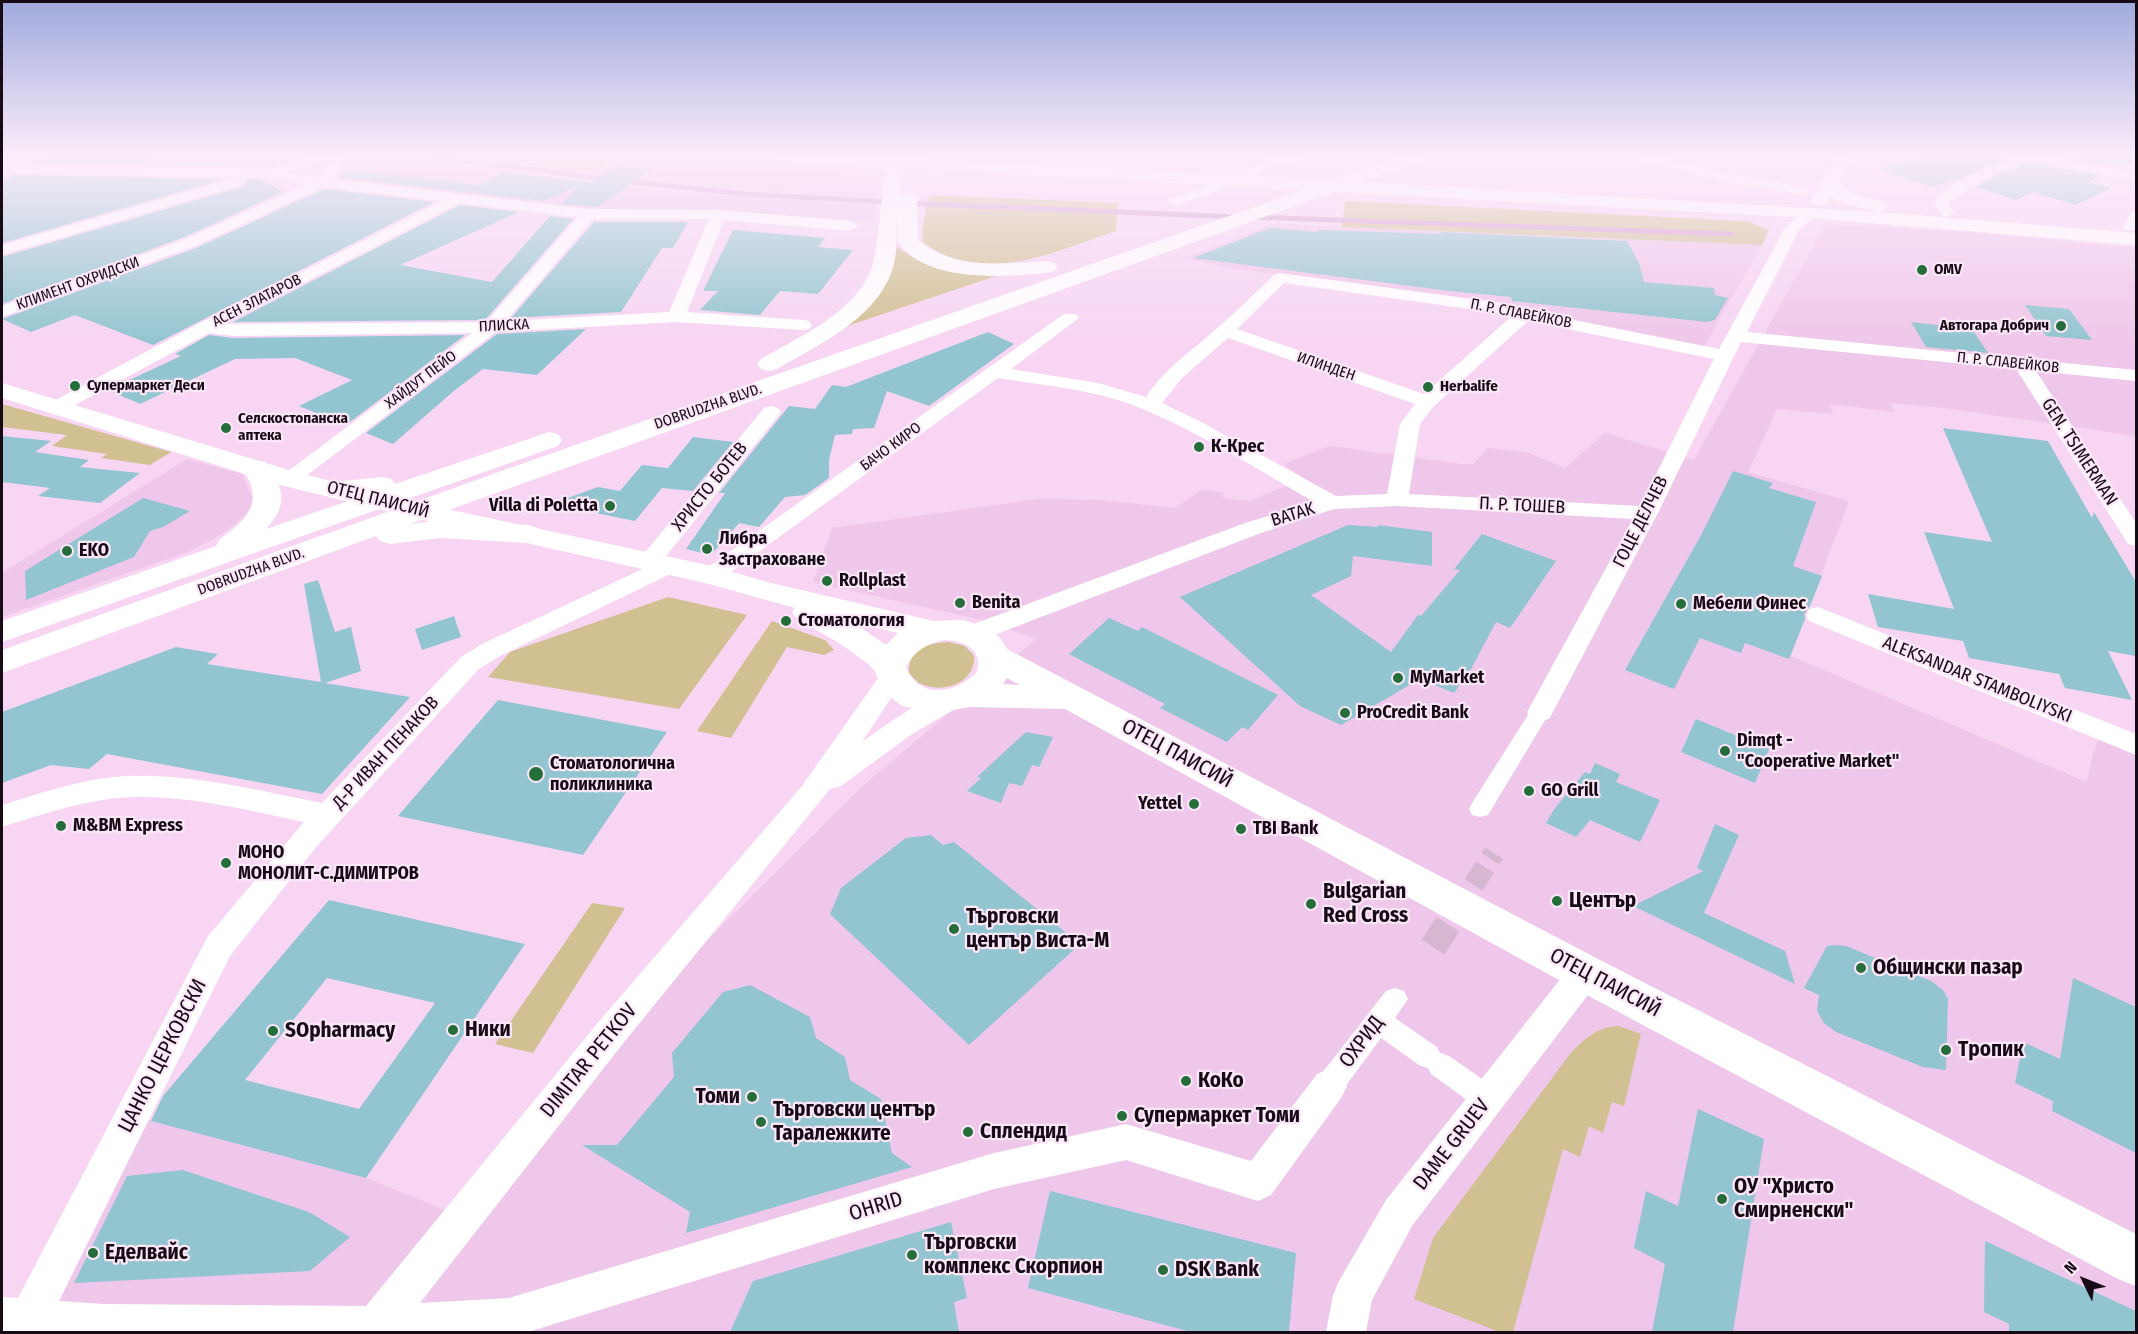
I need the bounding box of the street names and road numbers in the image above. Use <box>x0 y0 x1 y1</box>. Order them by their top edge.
street label: КЛИМЕНТ ОХРИДСКИ <box>14 253 142 315</box>
street label: АСЕН ЗЛАТАРОВ <box>209 271 305 331</box>
street label: П. Р. СЛАВЕЙКОВ <box>1469 295 1573 333</box>
street label: ПЛИСКА <box>478 316 530 336</box>
street label: ХАЙДУТ ПЕЙО <box>382 347 460 413</box>
street label: ИЛИНДЕН <box>1294 349 1358 385</box>
street label: П. Р. СЛАВЕЙКОВ <box>1956 349 2060 377</box>
street label: DOBRUDZHA BLVD. <box>652 380 764 434</box>
street label: GEN. TSIMERMAN <box>2036 394 2122 510</box>
street label: БАЧО КИРО <box>857 419 925 475</box>
street label: ХРИСТО БОТЕВ <box>668 438 752 536</box>
street label: ГОЦЕ ДЕЛЧЕВ <box>1609 473 1673 571</box>
street label: ОТЕЦ ПАИСИЙ <box>325 477 431 523</box>
street label: П. Р. ТОШЕВ <box>1478 493 1566 519</box>
street label: BATAK <box>1268 498 1318 532</box>
street label: DOBRUDZHA BLVD. <box>195 544 307 600</box>
street label: ALEKSANDAR STAMBOLIYSKI <box>1879 632 2075 728</box>
street label: Д-Р ИВАН ПЕНАКОВ <box>328 692 444 814</box>
street label: ОТЕЦ ПАИСИЙ <box>1117 714 1237 794</box>
street label: ОТЕЦ ПАИСИЙ <box>1545 943 1665 1023</box>
street label: ЦАНКО ЦЕРКОВСКИ <box>113 975 213 1137</box>
street label: DIMITAR PETKOV <box>535 999 643 1123</box>
street label: ОХРИД <box>1334 1011 1390 1073</box>
street label: DAME GRUEV <box>1409 1094 1495 1196</box>
street label: OHRID <box>846 1187 906 1227</box>

